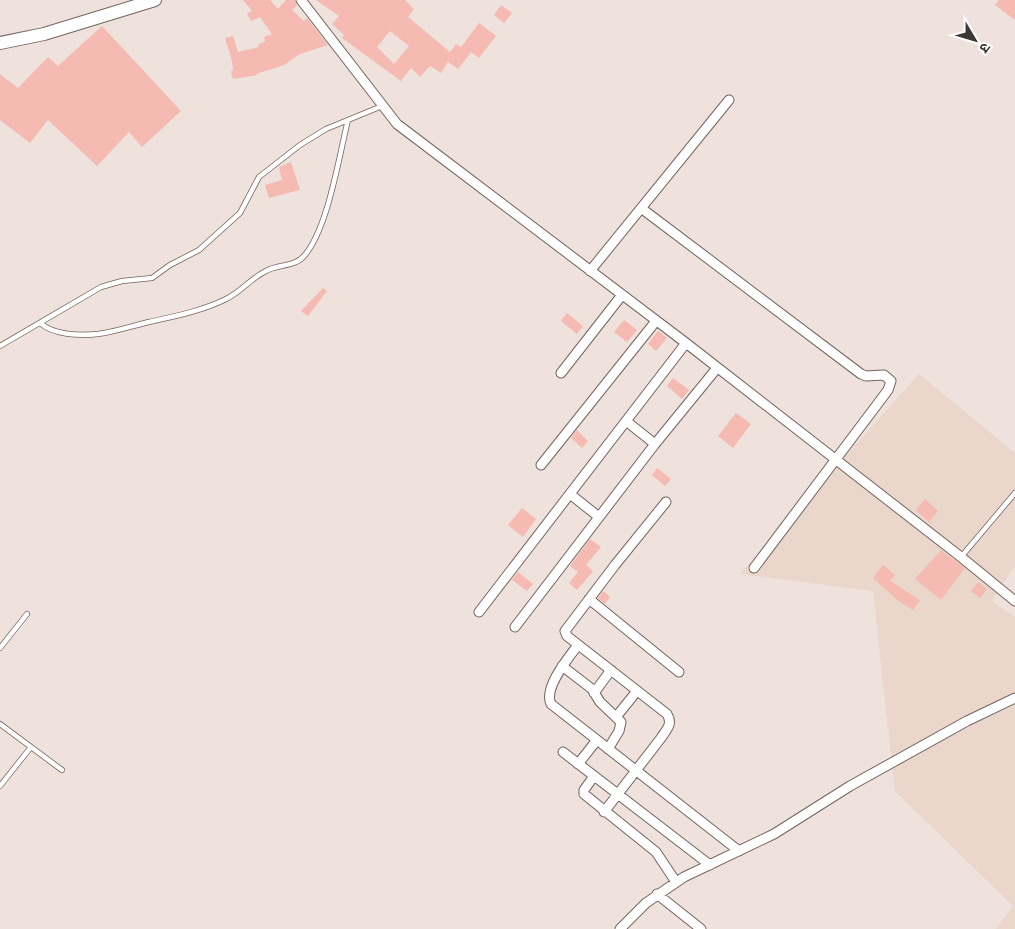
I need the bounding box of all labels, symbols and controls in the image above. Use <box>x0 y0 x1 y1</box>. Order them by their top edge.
north arrow <box>950 15 1000 65</box>
text: उ <box>976 40 995 57</box>

